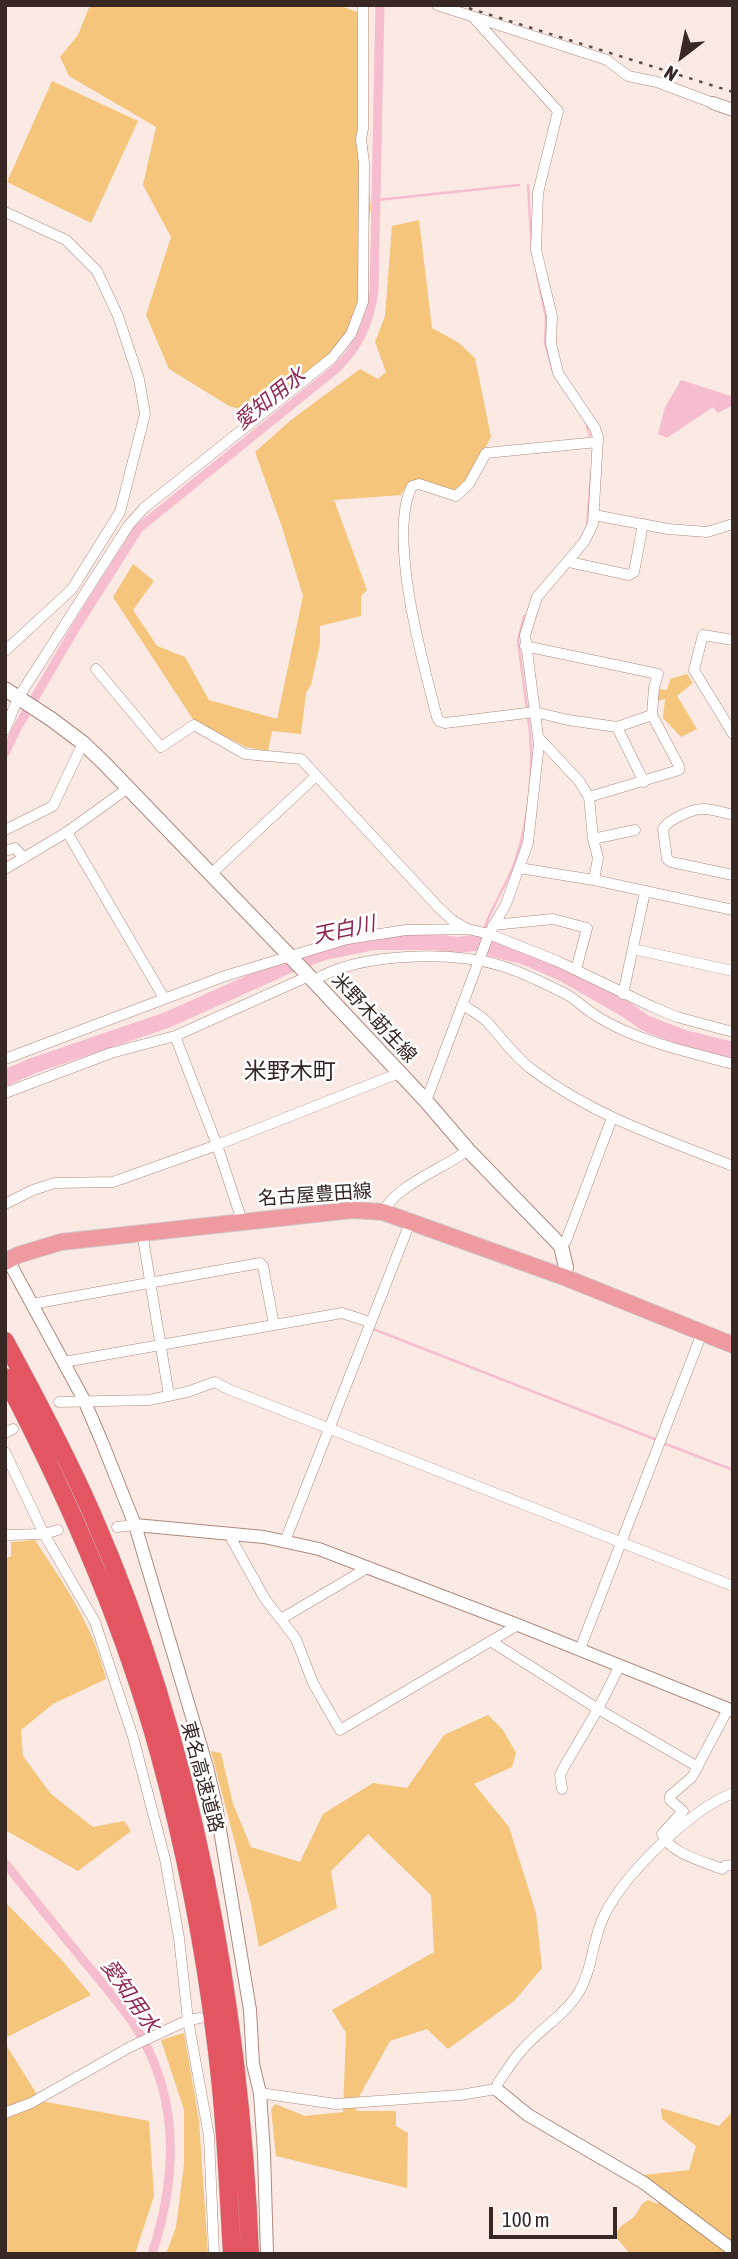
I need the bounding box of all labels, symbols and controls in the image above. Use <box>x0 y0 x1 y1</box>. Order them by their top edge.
north arrow <box>647 21 717 91</box>
text: N <box>660 62 681 86</box>
water label: 愛知用水 <box>229 363 311 435</box>
water label: 天白川 <box>311 911 377 949</box>
street label: 米野木莇生線 <box>327 969 421 1067</box>
district label: 米野木町 <box>244 1058 336 1086</box>
street label: 名古屋豊田線 <box>257 1180 373 1210</box>
street label: 東名高速道路 <box>176 1719 228 1835</box>
water label: 愛知用水 <box>96 1954 164 2038</box>
scale bar <box>493 2192 621 2236</box>
text: 100 m <box>502 2207 550 2231</box>

